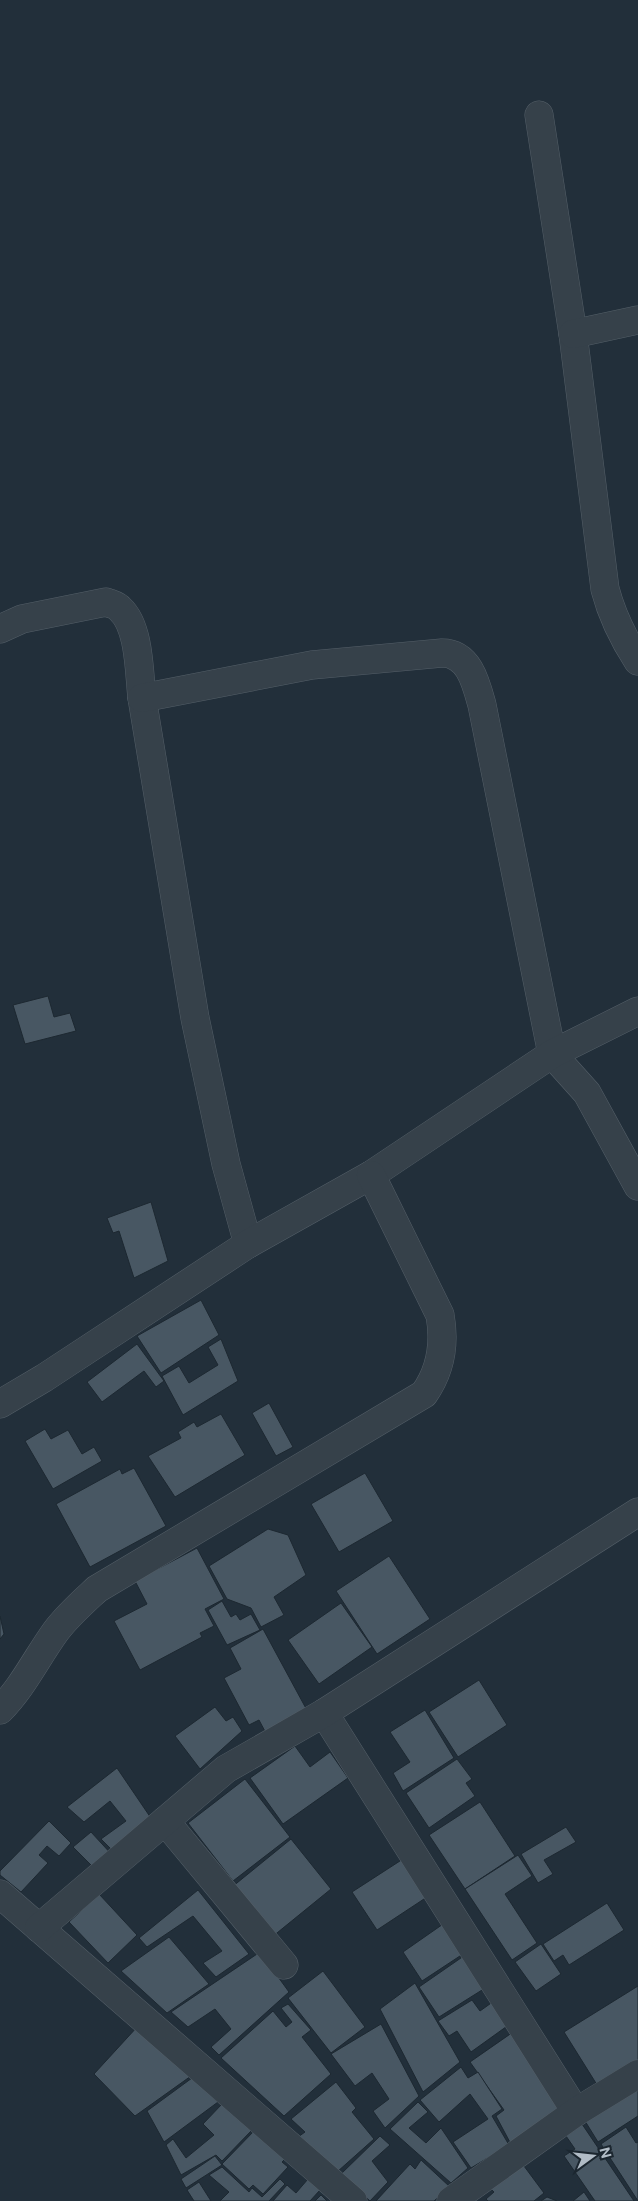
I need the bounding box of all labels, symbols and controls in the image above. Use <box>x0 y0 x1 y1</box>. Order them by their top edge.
north arrow <box>568 2131 618 2181</box>
text: N <box>596 2145 615 2160</box>

